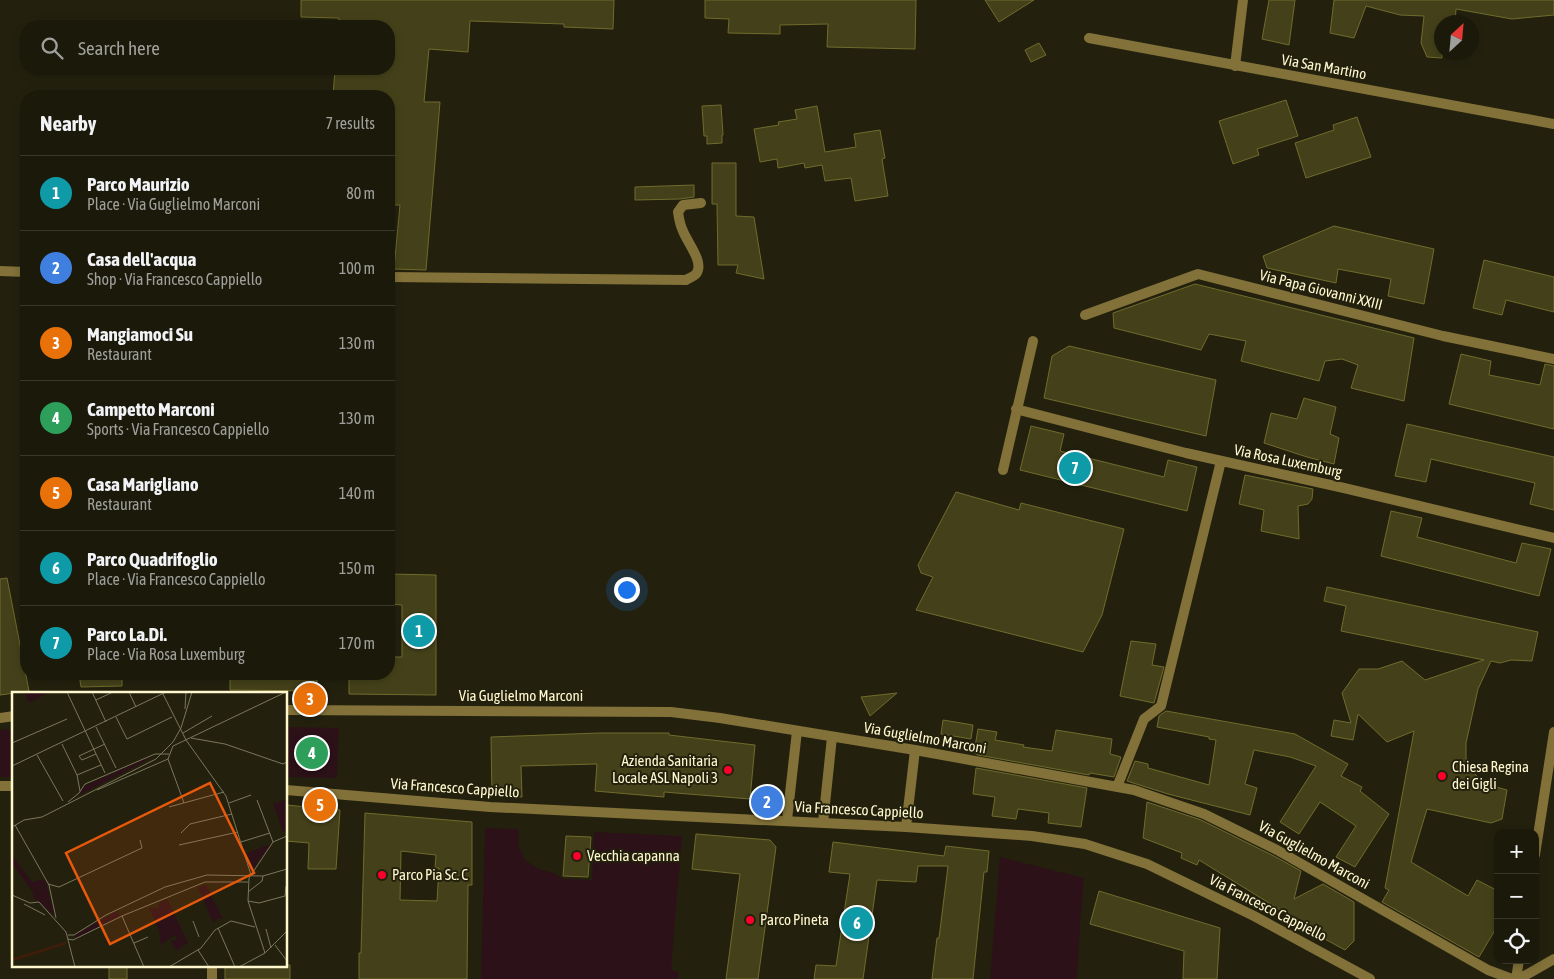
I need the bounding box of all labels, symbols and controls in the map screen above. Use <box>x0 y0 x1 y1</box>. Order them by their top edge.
north arrow <box>1434 15 1479 60</box>
search box <box>20 20 395 75</box>
icon: search <box>38 34 66 62</box>
text: Search here <box>78 37 160 59</box>
street label: Via San Martino <box>1280 51 1368 82</box>
text: Nearby <box>40 111 96 135</box>
text: 7 results <box>325 114 375 132</box>
text: Parco Maurizio <box>87 173 190 195</box>
text: 1 <box>52 184 60 202</box>
text: 80 m <box>346 184 375 202</box>
text: Place · Via Guglielmo Marconi <box>87 195 260 213</box>
text: Casa dell'acqua <box>87 248 196 270</box>
text: 2 <box>52 259 60 277</box>
text: 100 m <box>339 259 375 277</box>
street label: Via Papa Giovanni XXIII <box>1258 266 1384 313</box>
text: Shop · Via Francesco Cappiello <box>87 270 262 288</box>
text: Mangiamoci Su <box>87 323 193 345</box>
text: 3 <box>52 334 60 352</box>
text: 130 m <box>339 334 375 352</box>
text: Restaurant <box>87 345 152 363</box>
text: Campetto Marconi <box>87 398 215 420</box>
text: 4 <box>52 409 60 427</box>
text: 130 m <box>339 409 375 427</box>
text: Sports · Via Francesco Cappiello <box>87 420 269 438</box>
street label: Via Rosa Luxemburg <box>1233 441 1344 480</box>
pin: 7 <box>1059 449 1091 487</box>
text: Casa Marigliano <box>87 473 199 495</box>
text: 5 <box>52 484 60 502</box>
text: 140 m <box>339 484 375 502</box>
text: Restaurant <box>87 495 152 513</box>
text: Parco Quadrifoglio <box>87 548 218 570</box>
text: 6 <box>52 559 60 577</box>
text: 150 m <box>339 559 375 577</box>
text: Place · Via Francesco Cappiello <box>87 570 265 588</box>
your location <box>614 577 640 603</box>
pin: 1 <box>403 612 435 650</box>
text: Parco La.Di. <box>87 623 167 645</box>
text: 7 <box>52 634 60 652</box>
text: 170 m <box>339 634 375 652</box>
text: Place · Via Rosa Luxemburg <box>87 645 245 663</box>
pin: 3 <box>294 680 326 718</box>
street label: Via Guglielmo Marconi <box>459 687 583 704</box>
inset map <box>12 692 288 966</box>
street label: Via Guglielmo Marconi <box>862 718 988 757</box>
pin: 4 <box>296 734 328 772</box>
place label: Azienda Sanitaria Locale ASL Napoli 3 <box>612 752 718 786</box>
place label: Chiesa Regina dei Gigli <box>1452 758 1529 792</box>
marker: Azienda Sanitaria Locale ASL Napoli 3 <box>722 764 734 776</box>
marker: Chiesa Regina dei Gigli <box>1436 770 1448 782</box>
street label: Via Francesco Cappiello <box>390 775 520 800</box>
pin: 2 <box>751 783 783 821</box>
pin: 5 <box>304 786 336 824</box>
street label: Via Francesco Cappiello <box>794 798 924 821</box>
street label: Via Guglielmo Marconi <box>1256 817 1373 892</box>
map controls <box>1494 829 1539 964</box>
button: + <box>1494 829 1539 874</box>
place label: Vecchia capanna <box>587 847 680 864</box>
marker: Vecchia capanna <box>571 850 583 862</box>
place label: Parco Pia Sc. C <box>392 866 468 883</box>
marker: Parco Pia Sc. C <box>376 869 388 881</box>
street label: Via Francesco Cappiello <box>1207 871 1330 944</box>
button: − <box>1494 874 1539 919</box>
pin: 6 <box>841 904 873 942</box>
place label: Parco Pineta <box>760 911 829 928</box>
marker: Parco Pineta <box>744 914 756 926</box>
button: locate <box>1494 919 1539 964</box>

